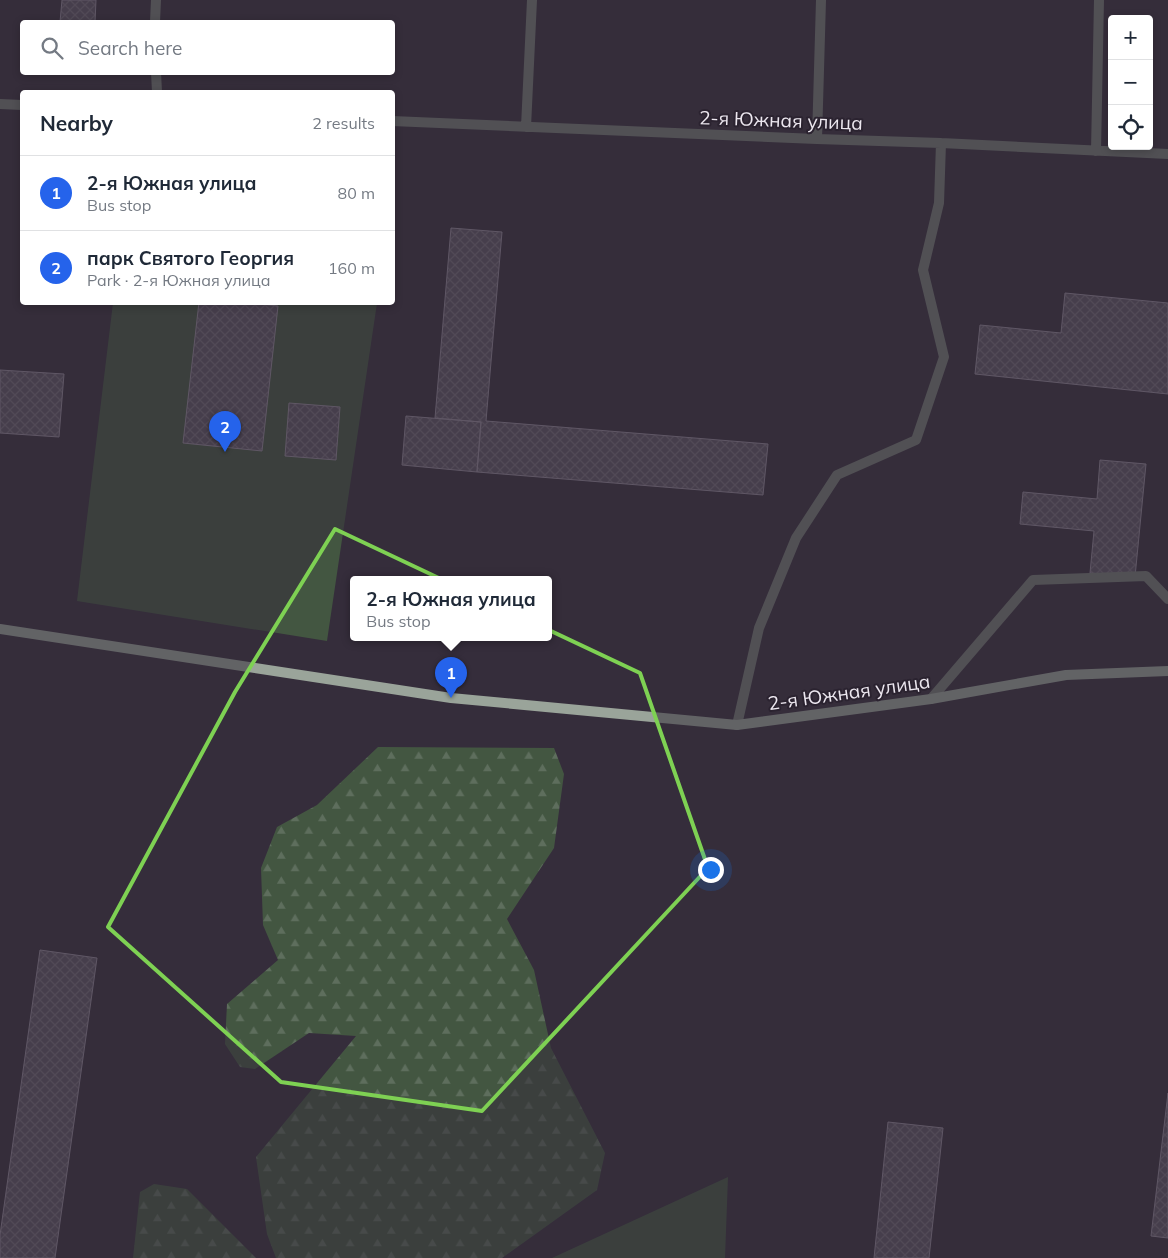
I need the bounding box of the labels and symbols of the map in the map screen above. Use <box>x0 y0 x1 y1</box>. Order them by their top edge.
street label: 2-я Южная улица <box>699 105 863 135</box>
pin: 2 <box>209 411 241 452</box>
pin: 1 <box>435 657 467 698</box>
street label: 2-я Южная улица <box>766 669 932 715</box>
your location <box>698 857 724 883</box>

